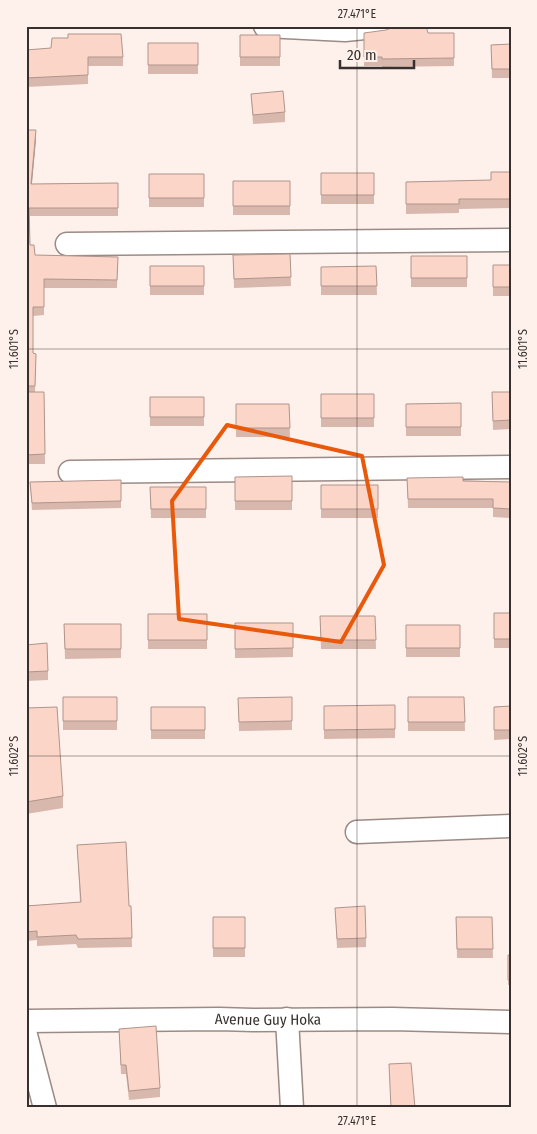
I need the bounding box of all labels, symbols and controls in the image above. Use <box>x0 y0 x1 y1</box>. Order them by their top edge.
text: 27.471°E <box>338 7 377 21</box>
scale bar <box>340 38 413 70</box>
text: 20 m <box>347 46 377 64</box>
text: 11.601°S <box>7 329 21 369</box>
text: 11.601°S <box>516 329 530 369</box>
text: 11.602°S <box>7 736 21 776</box>
text: 11.602°S <box>516 736 530 776</box>
street label: Avenue Guy Hoka <box>215 1010 321 1029</box>
text: 27.471°E <box>338 1114 377 1128</box>

